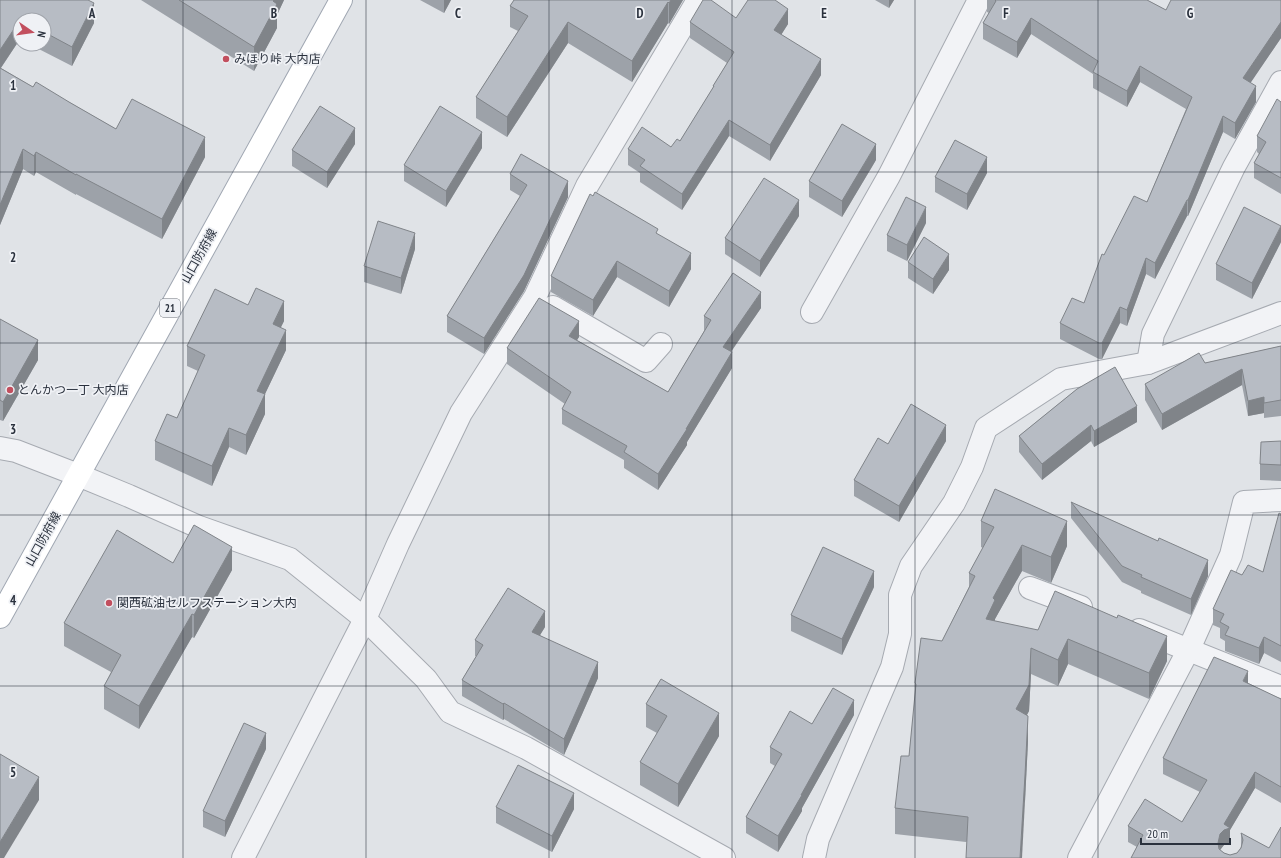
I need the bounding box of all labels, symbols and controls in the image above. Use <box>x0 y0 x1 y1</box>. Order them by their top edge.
text: A <box>88 5 96 22</box>
text: B <box>271 5 277 22</box>
text: C <box>455 5 461 22</box>
text: D <box>637 5 644 22</box>
text: E <box>821 5 827 22</box>
text: F <box>1003 5 1009 22</box>
text: G <box>1187 5 1194 22</box>
north arrow <box>12 12 52 52</box>
text: N <box>34 30 49 39</box>
place label: みほり峠 大内店 <box>234 51 321 66</box>
marker: みほり峠 大内店 <box>221 54 231 64</box>
text: 1 <box>10 77 16 94</box>
street label: 山口防府線 <box>177 226 220 286</box>
text: 2 <box>10 249 16 266</box>
road number: 21 <box>160 299 180 317</box>
place label: とんかつ一丁 大内店 <box>18 382 129 397</box>
marker: とんかつ一丁 大内店 <box>5 385 15 395</box>
text: 3 <box>10 421 16 438</box>
street label: 山口防府線 <box>21 509 64 569</box>
text: 4 <box>10 592 17 609</box>
place label: 関西砿油セルフステーション大内 <box>117 595 297 610</box>
marker: 関西砿油セルフステーション大内 <box>104 598 114 608</box>
text: 5 <box>10 764 16 781</box>
scale bar <box>1141 820 1230 846</box>
text: 20 m <box>1147 826 1168 841</box>

